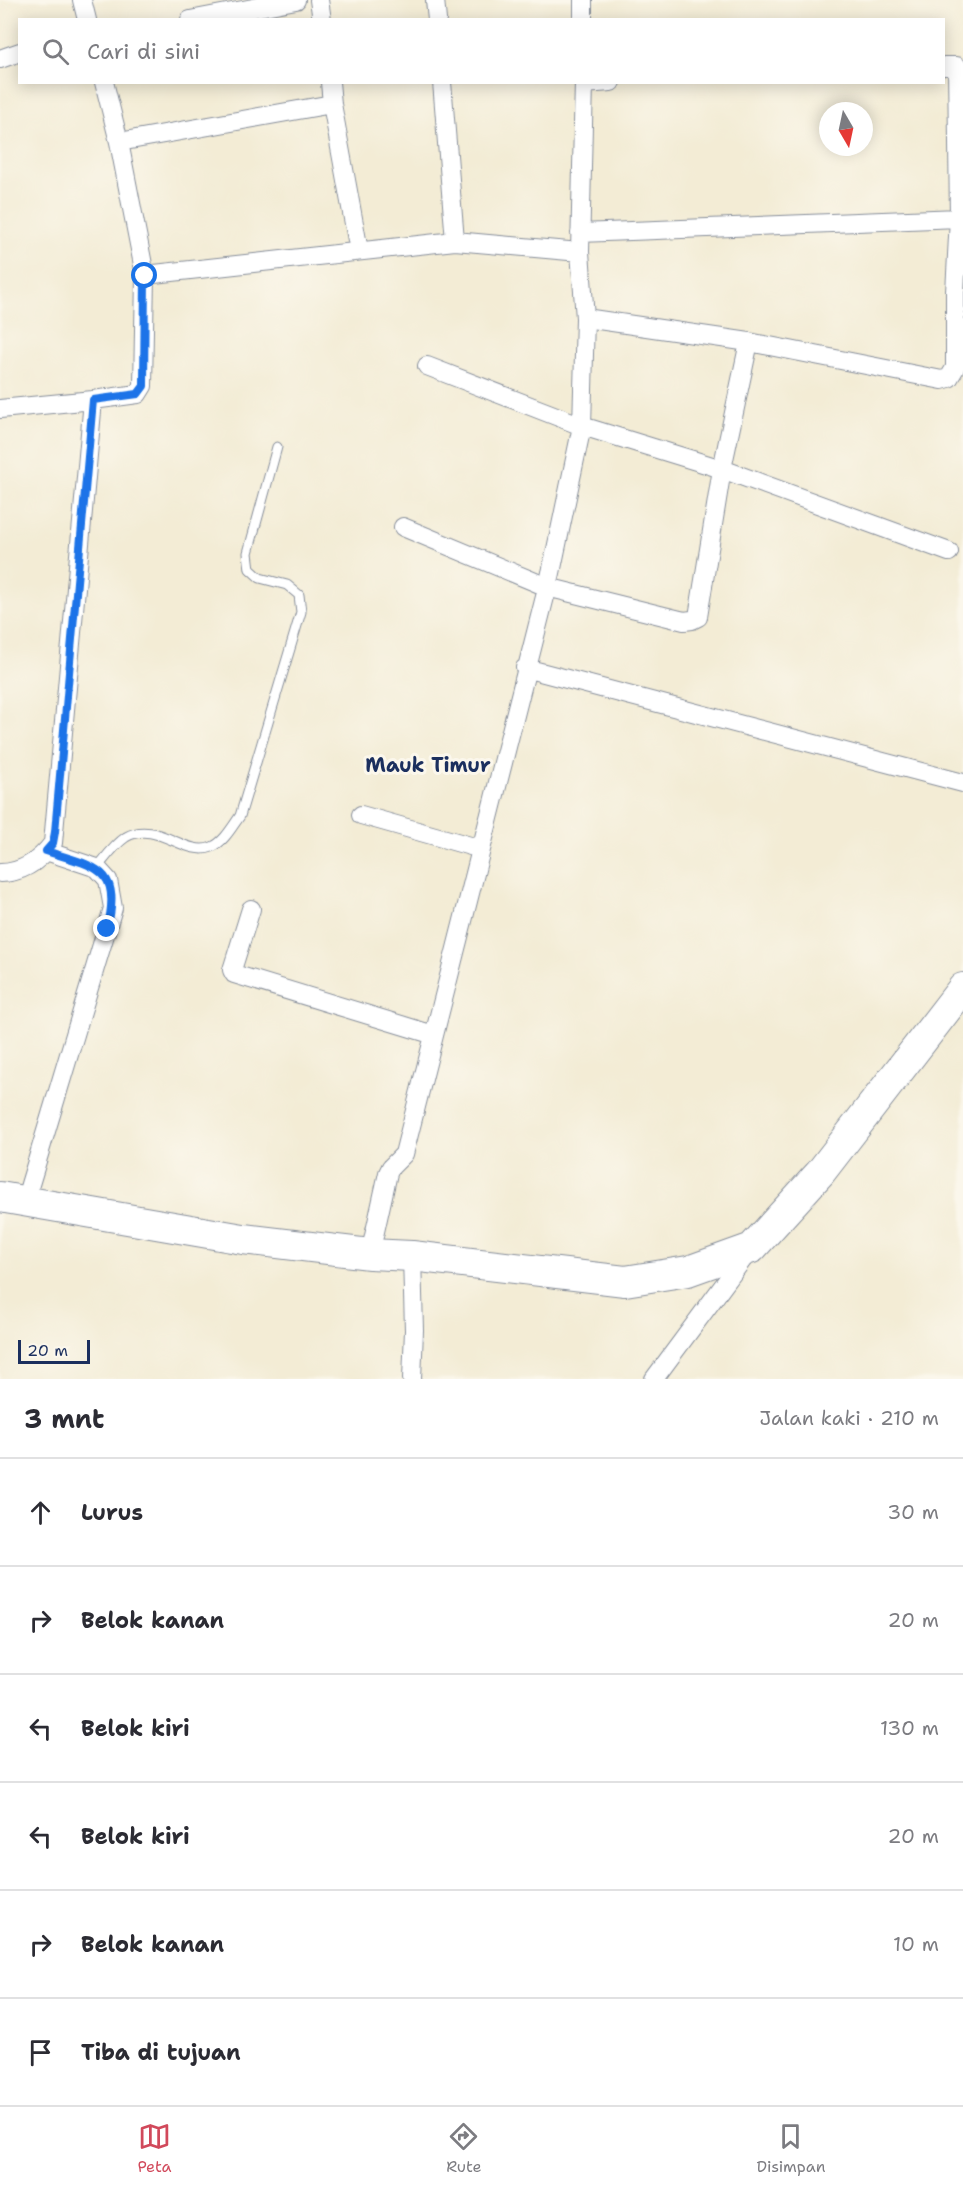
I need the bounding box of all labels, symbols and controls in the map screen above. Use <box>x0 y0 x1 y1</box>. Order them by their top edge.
search box <box>18 18 945 84</box>
icon: search <box>39 35 72 68</box>
text: Cari di sini <box>87 37 200 66</box>
north arrow <box>819 102 873 156</box>
route start <box>131 262 157 288</box>
district label: Mauk Timur <box>365 752 491 778</box>
route end <box>93 915 119 941</box>
scale bar <box>18 1337 90 1364</box>
text: 20 m <box>27 1340 68 1361</box>
text: 3 mnt <box>24 1401 104 1436</box>
text: Jalan kaki · 210 m <box>759 1405 939 1431</box>
icon: ahead <box>24 1496 57 1529</box>
text: Lurus <box>81 1498 143 1527</box>
text: 30 m <box>887 1499 939 1525</box>
icon: right <box>24 1604 57 1637</box>
text: Belok kanan <box>81 1606 224 1635</box>
text: 20 m <box>888 1607 939 1633</box>
icon: left <box>24 1712 57 1745</box>
text: Belok kiri <box>81 1714 190 1743</box>
text: 130 m <box>880 1715 939 1741</box>
icon: left <box>24 1820 57 1853</box>
text: Belok kiri <box>81 1822 190 1851</box>
text: 20 m <box>888 1823 939 1849</box>
icon: right <box>24 1928 57 1961</box>
text: Belok kanan <box>81 1930 224 1959</box>
text: 10 m <box>893 1931 939 1957</box>
icon: arrive <box>24 2036 57 2069</box>
text: Tiba di tujuan <box>81 2038 241 2067</box>
tab: Peta <box>137 2120 171 2177</box>
tab: Rute <box>446 2120 482 2177</box>
tab: Disimpan <box>756 2120 826 2177</box>

